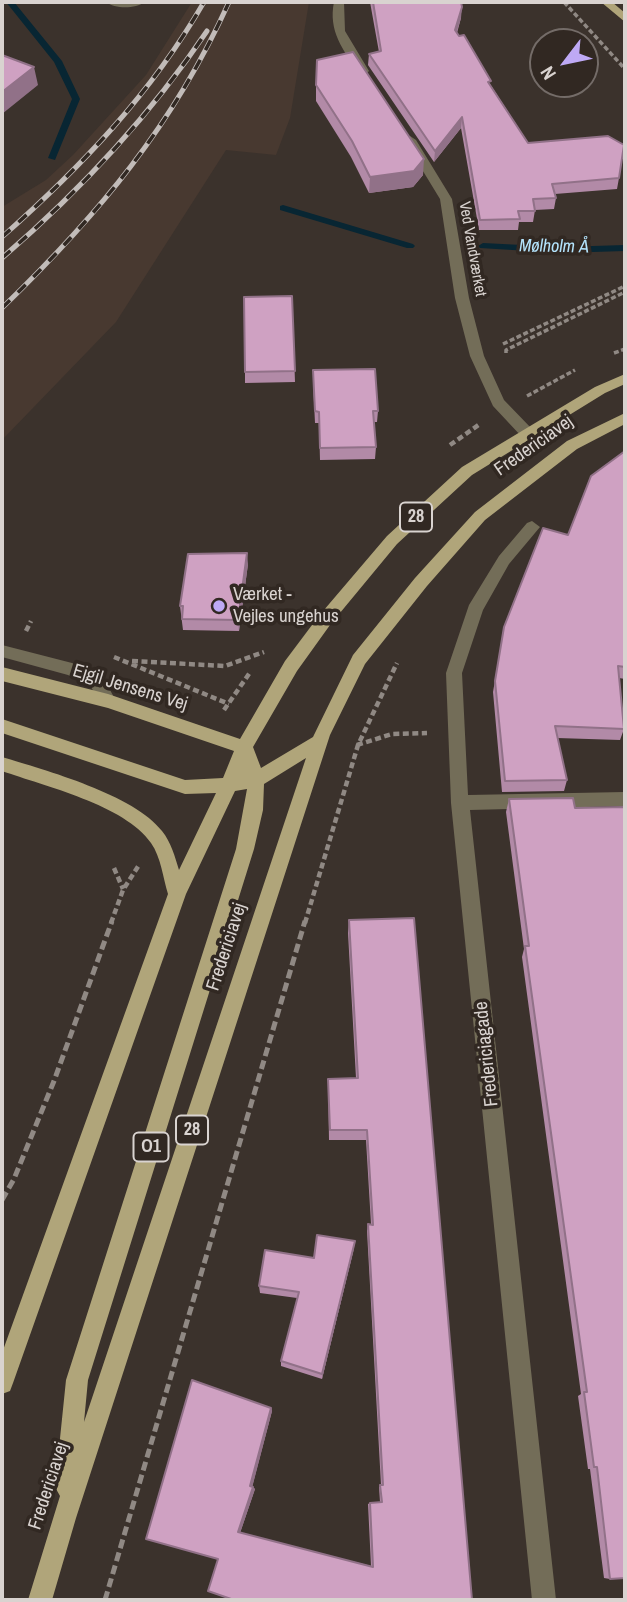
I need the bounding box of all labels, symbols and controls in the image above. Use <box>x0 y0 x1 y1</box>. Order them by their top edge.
north arrow <box>529 28 599 98</box>
text: N <box>534 61 562 85</box>
street label: Ved Vandværket <box>454 200 490 298</box>
water label: Mølholm Å <box>519 236 589 258</box>
street label: Fredericiavej <box>490 411 578 481</box>
road number: 28 <box>400 503 432 532</box>
place label: Værket - Vejles ungehus <box>233 584 339 628</box>
marker: Værket - Vejles ungehus <box>211 598 227 614</box>
street label: Ejgil Jensens Vej <box>70 660 190 716</box>
street label: Fredericiavej <box>202 900 252 994</box>
street label: Fredericiagade <box>470 1000 504 1108</box>
road number: 28 <box>176 1115 208 1144</box>
road number: O1 <box>134 1132 168 1162</box>
street label: Fredericiavej <box>24 1439 74 1533</box>

